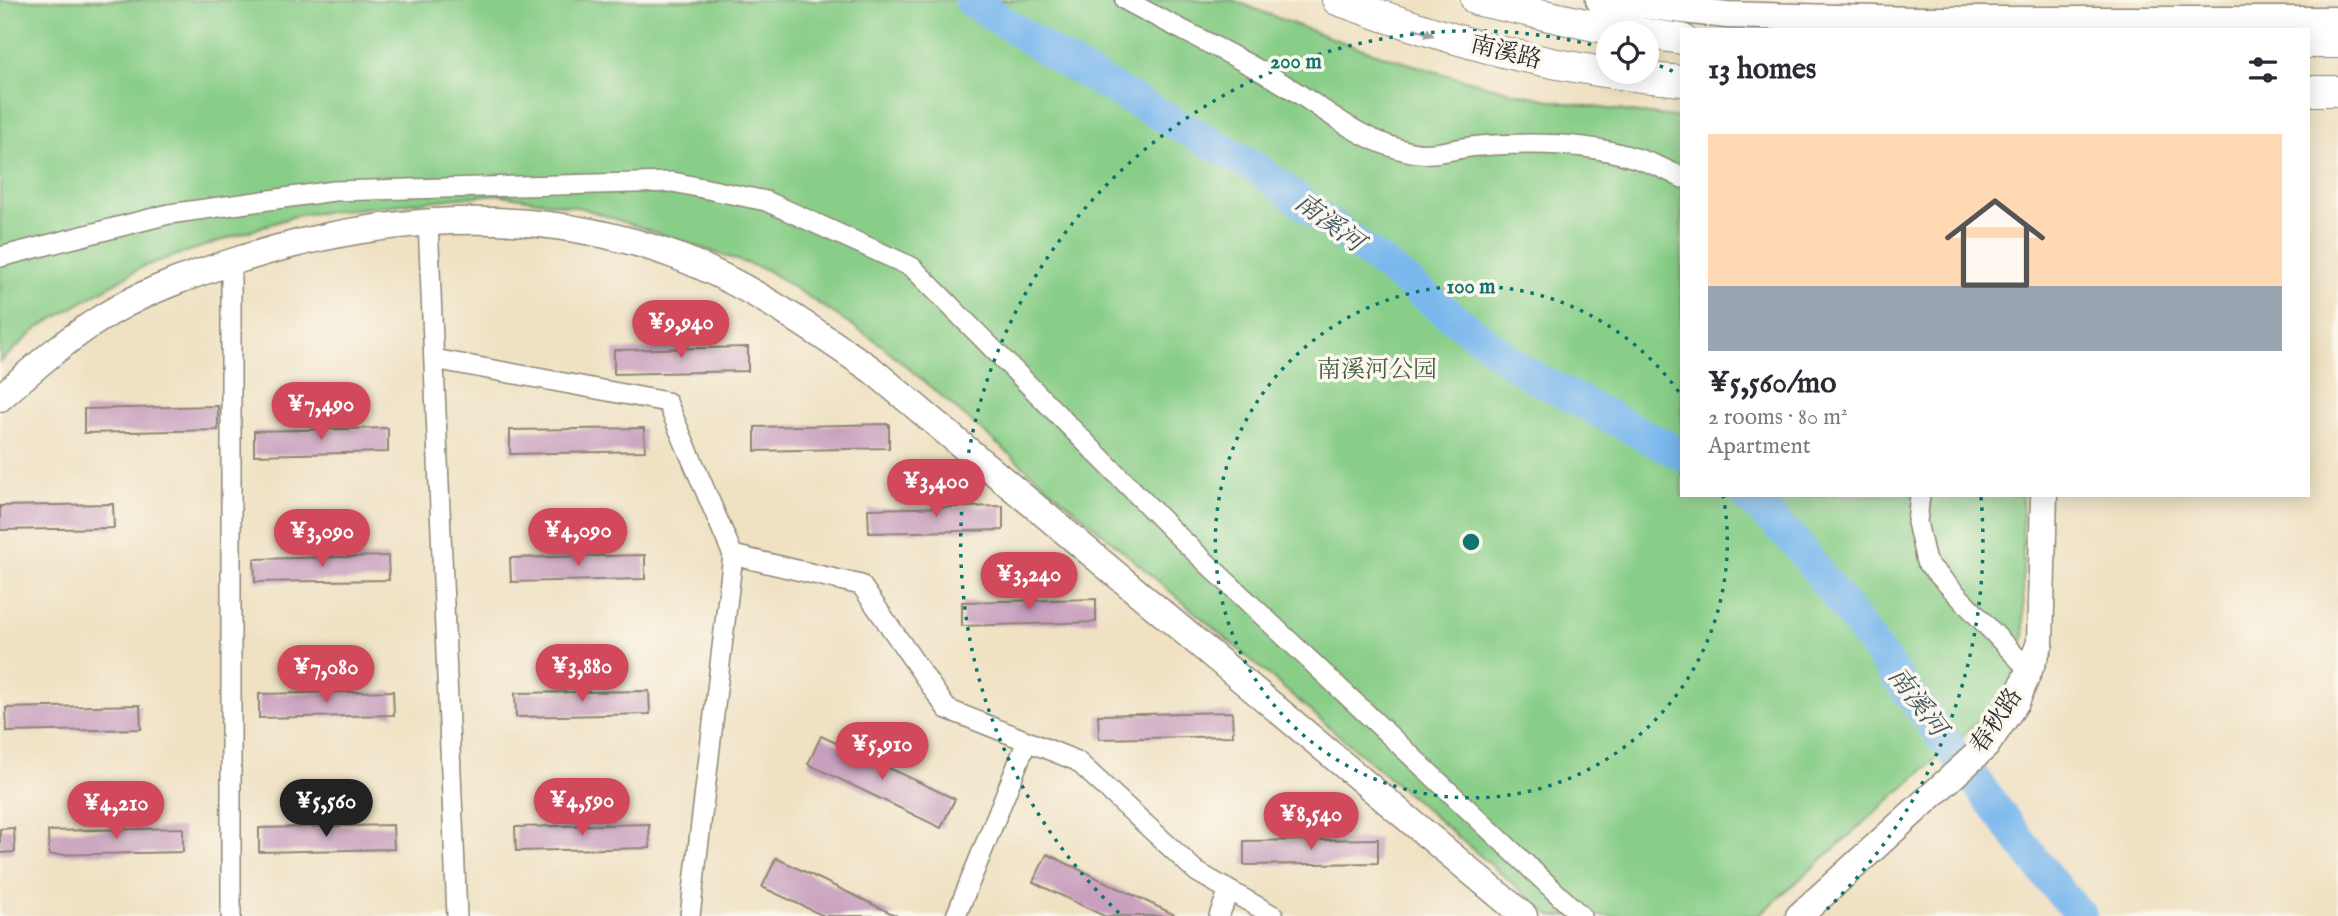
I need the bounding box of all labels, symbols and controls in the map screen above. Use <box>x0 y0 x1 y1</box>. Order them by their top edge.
map controls <box>1596 21 1659 84</box>
button: locate <box>1596 21 1659 84</box>
one-way arrow <box>1414 26 1435 37</box>
street label: 南溪路 <box>1467 29 1545 77</box>
text: 200 m <box>1270 49 1322 76</box>
text: 13 homes <box>1708 51 1816 89</box>
icon: filters <box>2244 51 2282 89</box>
icon: home <box>1932 180 2058 306</box>
water label: 南溪河 <box>1288 186 1373 262</box>
text: 100 m <box>1446 274 1496 301</box>
pin: ¥9,940 <box>624 300 738 360</box>
text: ¥9,940 <box>648 308 714 337</box>
park label: 南溪河公园 <box>1317 355 1437 386</box>
text: ¥5,560/mo <box>1708 365 1836 403</box>
pin: ¥7,490 <box>264 382 378 442</box>
text: ¥7,490 <box>288 390 354 419</box>
text: 2 rooms · 80 m² <box>1708 403 1848 432</box>
text: Apartment <box>1708 432 1811 461</box>
pin: ¥3,400 <box>879 460 993 519</box>
text: ¥3,400 <box>903 467 969 496</box>
pin: ¥4,090 <box>521 508 635 568</box>
pin: ¥3,090 <box>265 510 379 569</box>
text: ¥4,090 <box>544 516 612 545</box>
text: ¥3,090 <box>290 517 354 546</box>
centre of rings <box>1459 530 1483 554</box>
pin: ¥3,240 <box>972 552 1086 612</box>
text: ¥3,240 <box>997 560 1061 589</box>
pin: ¥3,880 <box>525 644 639 704</box>
pin: ¥7,080 <box>269 646 383 705</box>
text: ¥3,880 <box>552 652 612 681</box>
text: ¥7,080 <box>293 653 359 682</box>
water label: 南溪河 <box>1880 661 1956 746</box>
street label: 春秋路 <box>1964 682 2030 760</box>
pin: ¥5,910 <box>825 722 939 782</box>
text: ¥5,910 <box>852 730 912 759</box>
pin: ¥4,590 <box>525 778 639 838</box>
pin: ¥5,560 <box>269 780 383 839</box>
pin: ¥4,210 <box>59 782 173 841</box>
text: ¥4,590 <box>550 786 614 815</box>
text: ¥5,560 <box>296 787 356 816</box>
text: ¥4,210 <box>83 789 149 818</box>
pin: ¥8,540 <box>1254 792 1368 852</box>
text: ¥8,540 <box>1280 800 1342 829</box>

